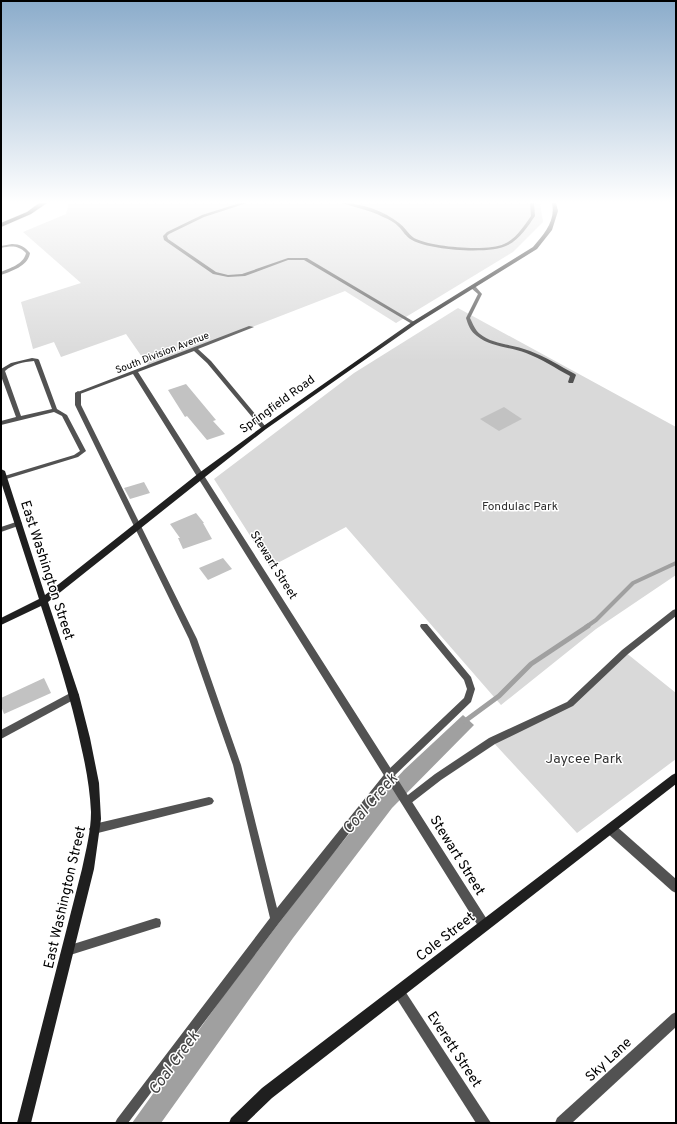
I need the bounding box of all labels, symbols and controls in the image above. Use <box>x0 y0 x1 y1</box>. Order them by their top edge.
street label: South Division Avenue <box>114 330 211 377</box>
street label: Springfield Road <box>237 372 318 438</box>
street label: East Washington Street <box>16 499 77 642</box>
park label: Fondulac Park <box>482 499 558 515</box>
street label: Stewart Street <box>246 528 301 603</box>
park label: Jaycee Park <box>546 751 622 768</box>
water label: Coal Creek <box>339 769 403 839</box>
street label: Stewart Street <box>425 813 488 899</box>
street label: East Washington Street <box>41 824 90 970</box>
street label: Cole Street <box>413 909 479 965</box>
street label: Everett Street <box>423 1009 485 1091</box>
water label: Coal Creek <box>145 1026 205 1099</box>
street label: Sky Lane <box>582 1034 636 1086</box>

